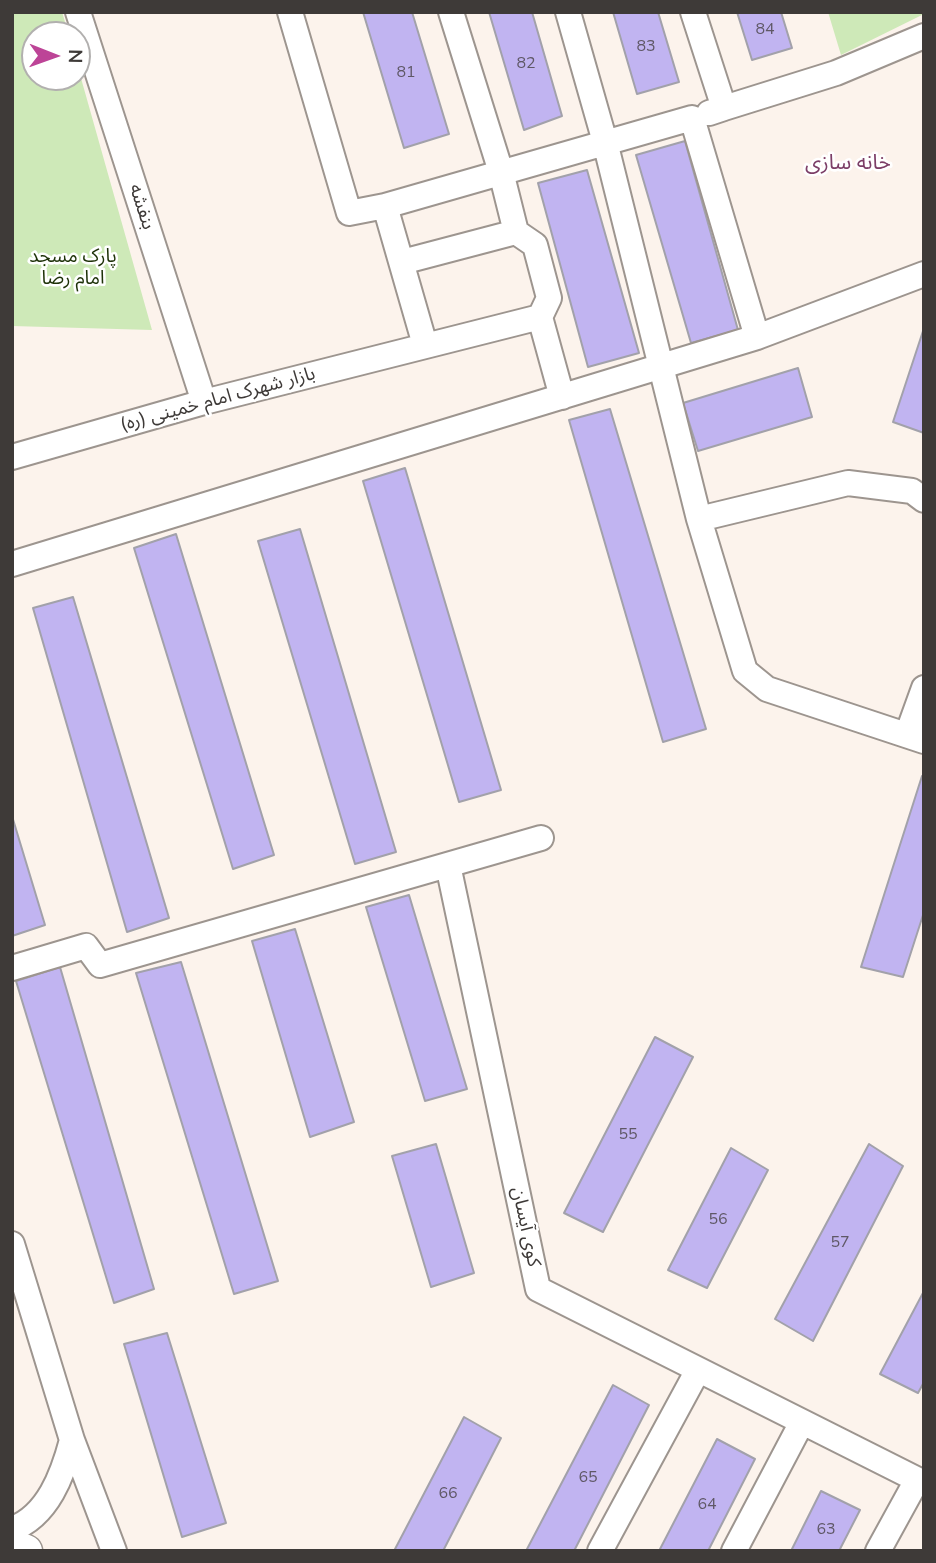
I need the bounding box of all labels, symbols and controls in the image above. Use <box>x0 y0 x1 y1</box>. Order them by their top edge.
house number: 84 <box>755 20 775 40</box>
north arrow <box>21 21 91 91</box>
house number: 83 <box>636 37 656 57</box>
text: N <box>62 49 88 64</box>
house number: 82 <box>516 54 536 74</box>
house number: 81 <box>396 63 416 83</box>
district label: خانه سازی <box>805 151 891 177</box>
street label: بنفشه <box>123 181 159 233</box>
park label: پارک مسجد امام رضا <box>29 246 117 290</box>
street label: بازار شهرک امام خمینی (ره) <box>118 363 318 437</box>
house number: 55 <box>618 1125 638 1145</box>
street label: کوی آیسان <box>505 1185 545 1269</box>
house number: 56 <box>708 1210 728 1230</box>
house number: 57 <box>830 1233 850 1253</box>
house number: 65 <box>578 1468 598 1488</box>
house number: 66 <box>438 1484 458 1504</box>
house number: 64 <box>697 1495 717 1515</box>
house number: 63 <box>816 1520 836 1540</box>

